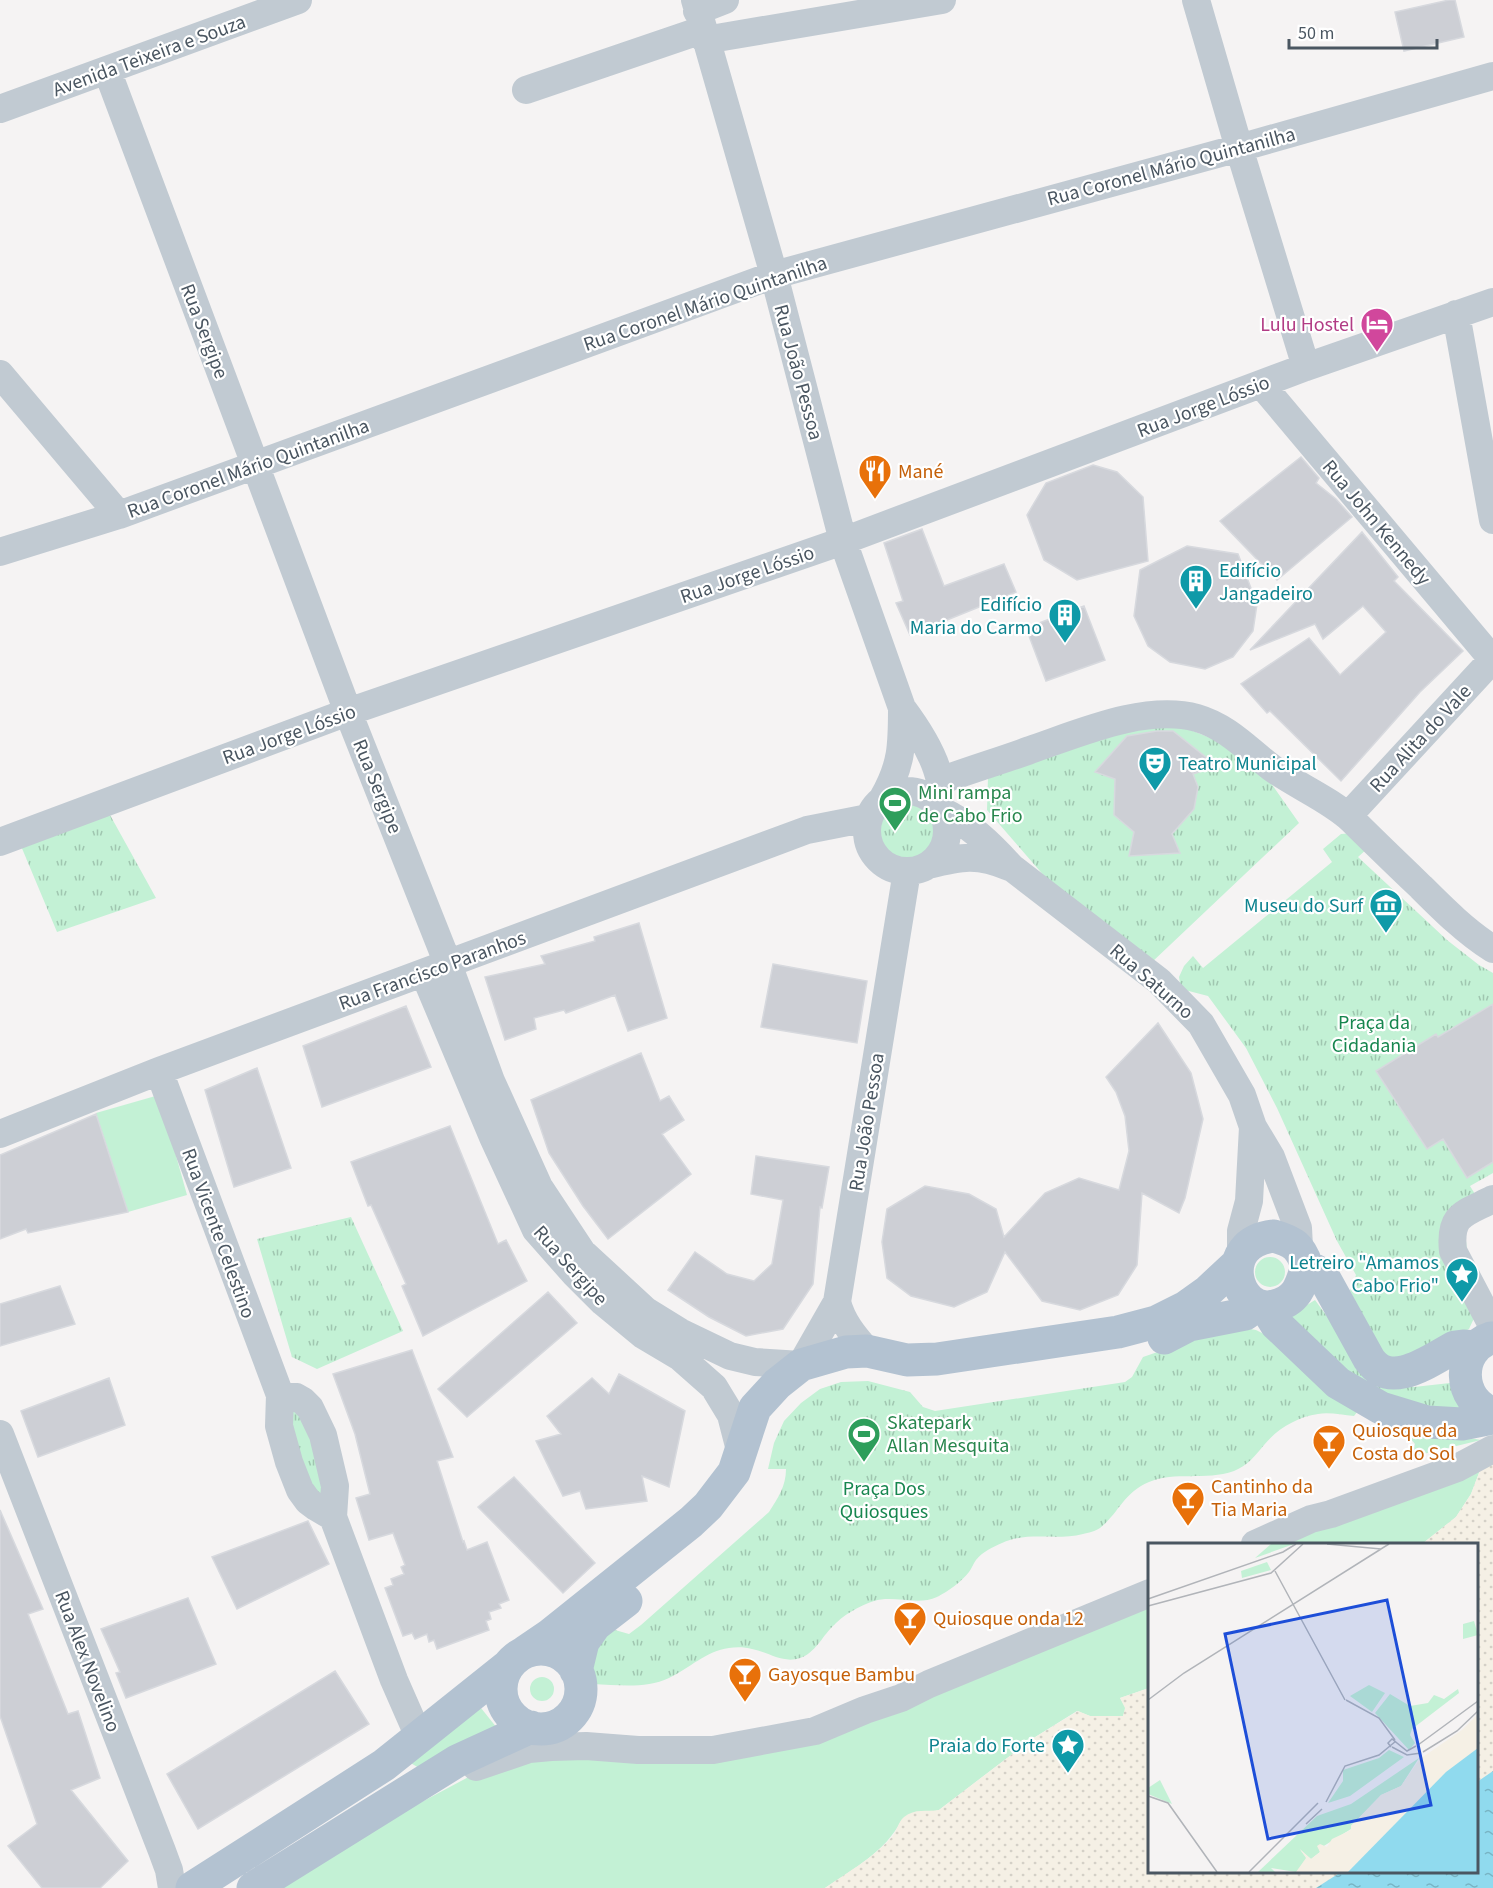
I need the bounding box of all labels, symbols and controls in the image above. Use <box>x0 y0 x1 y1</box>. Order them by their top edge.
street label: Avenida Teixeira e Souza <box>49 8 250 104</box>
scale bar <box>1289 12 1438 50</box>
text: 50 m <box>1298 21 1334 46</box>
street label: Rua Coronel Mário Quintanilha <box>1044 120 1298 214</box>
street label: Rua Coronel Mário Quintanilha <box>580 249 831 359</box>
street label: Rua Sergipe <box>173 280 235 383</box>
street label: Rua João Pessoa <box>766 301 830 443</box>
hotel icon: Lulu Hostel <box>1359 306 1395 353</box>
place label: Lulu Hostel <box>1260 311 1354 339</box>
street label: Rua Jorge Lóssio <box>1133 369 1274 445</box>
street label: Rua Coronel Mário Quintanilha <box>123 412 373 526</box>
restaurant icon: Mané <box>857 453 893 500</box>
street label: Rua John Kennedy <box>1315 454 1438 592</box>
place label: Mané <box>898 458 944 486</box>
street label: Rua Jorge Lóssio <box>677 539 818 611</box>
place label: Edifício Jangadeiro <box>1219 557 1313 608</box>
building icon: Edifício Jangadeiro <box>1178 563 1214 610</box>
place label: Edifício Maria do Carmo <box>910 591 1042 642</box>
building icon: Edifício Maria do Carmo <box>1047 597 1083 644</box>
street label: Rua Alita do Vale <box>1363 678 1478 799</box>
street label: Rua Jorge Lóssio <box>219 698 360 772</box>
street label: Rua Sergipe <box>345 735 409 838</box>
theatre icon: Teatro Municipal <box>1137 745 1173 792</box>
place label: Teatro Municipal <box>1178 750 1317 778</box>
place label: Mini rampa de Cabo Frio <box>918 779 1023 830</box>
sports icon: Mini rampa de Cabo Frio <box>877 785 913 832</box>
museum icon: Museu do Surf <box>1368 887 1404 934</box>
place label: Museu do Surf <box>1244 892 1364 920</box>
street label: Rua Francisco Paranhos <box>335 924 530 1018</box>
street label: Rua Saturno <box>1103 937 1199 1026</box>
park label: Praça da Cidadania <box>1332 1009 1416 1060</box>
street label: Rua João Pessoa <box>842 1051 892 1193</box>
street label: Rua Vicente Celestino <box>174 1144 262 1322</box>
street label: Rua Sergipe <box>526 1219 614 1312</box>
place label: Letreiro "Amamos Cabo Frio" <box>1289 1249 1439 1300</box>
place icon: Letreiro "Amamos Cabo Frio" <box>1444 1256 1480 1303</box>
place label: Skatepark Allan Mesquita <box>887 1409 1009 1460</box>
sports icon: Skatepark Allan Mesquita <box>846 1416 882 1463</box>
place label: Quiosque da Costa do Sol <box>1352 1417 1457 1468</box>
bar icon: Quiosque da Costa do Sol <box>1311 1423 1347 1470</box>
place label: Cantinho da Tia Maria <box>1211 1473 1313 1524</box>
park label: Praça Dos Quiosques <box>840 1475 928 1526</box>
bar icon: Cantinho da Tia Maria <box>1170 1480 1206 1527</box>
inset map <box>1148 1543 1478 1873</box>
street label: Rua Alex Novelino <box>47 1586 127 1736</box>
bar icon: Quiosque onda 12 <box>892 1600 928 1647</box>
place label: Quiosque onda 12 <box>933 1605 1084 1633</box>
bar icon: Gayosque Bambu <box>727 1656 763 1703</box>
place label: Gayosque Bambu <box>768 1661 915 1689</box>
place icon: Praia do Forte <box>1050 1727 1086 1774</box>
place label: Praia do Forte <box>928 1732 1045 1760</box>

